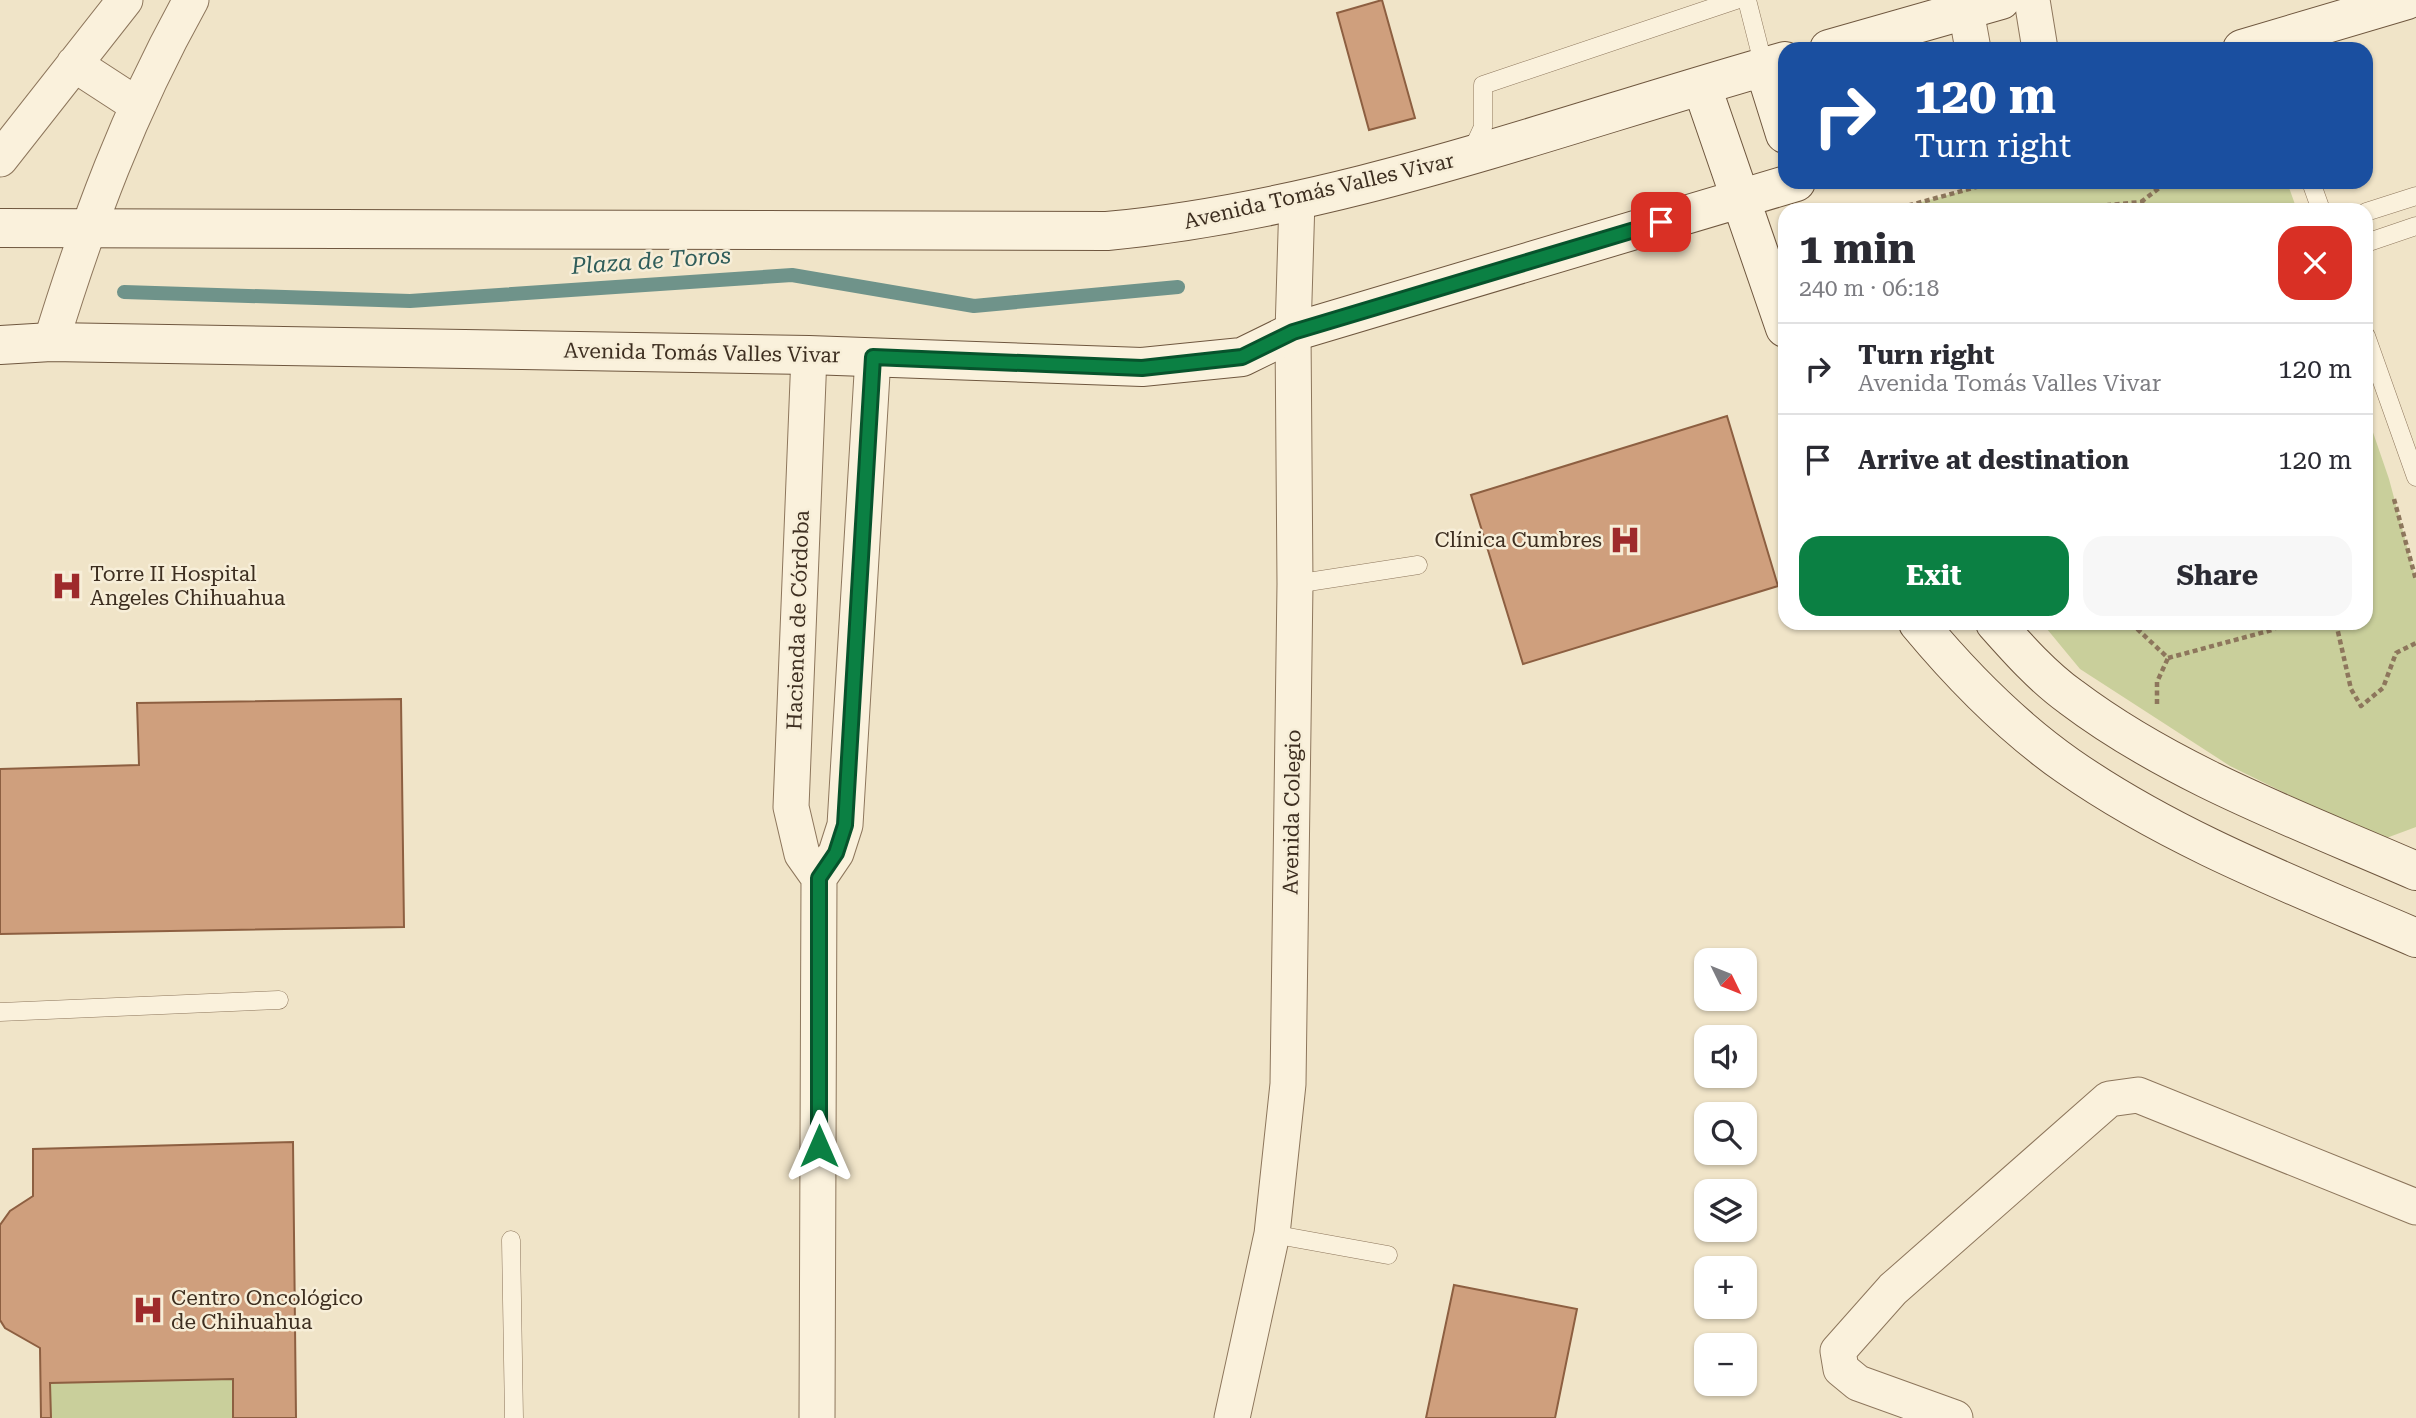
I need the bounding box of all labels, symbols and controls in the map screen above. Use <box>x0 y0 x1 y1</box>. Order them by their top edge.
text: 120 m <box>1914 68 2056 125</box>
icon: right <box>1799 70 1890 161</box>
text: Turn right <box>1914 127 2071 165</box>
street label: Avenida Tomás Valles Vivar <box>1181 148 1457 234</box>
pin <box>1631 192 1691 252</box>
icon: arrive <box>1642 203 1680 241</box>
text: 1 min <box>1799 224 1916 273</box>
button: close <box>2278 226 2352 300</box>
water label: Plaza de Toros <box>569 242 732 280</box>
text: 240 m · 06:18 <box>1799 275 1939 302</box>
street label: Avenida Tomás Valles Vivar <box>563 339 841 367</box>
text: Turn right <box>1858 340 1994 370</box>
icon: right <box>1799 350 1837 388</box>
text: 120 m <box>2278 354 2352 384</box>
text: Avenida Tomás Valles Vivar <box>1858 370 2161 397</box>
icon: arrive <box>1799 441 1837 479</box>
text: Arrive at destination <box>1858 445 2129 475</box>
text: 120 m <box>2278 445 2352 475</box>
street label: Hacienda de Córdoba <box>782 509 814 730</box>
hospital icon: Clínica Cumbres <box>1608 523 1642 557</box>
place label: Clínica Cumbres <box>1435 528 1602 552</box>
button: Exit <box>1799 536 2069 616</box>
button: Share <box>2083 536 2352 616</box>
place label: Torre II Hospital Angeles Chihuahua <box>90 562 286 610</box>
hospital icon: Torre II Hospital Angeles Chihuahua <box>50 569 84 603</box>
street label: Avenida Colegio <box>1279 729 1305 895</box>
north arrow <box>1694 948 1757 1012</box>
map controls <box>1694 948 1757 1396</box>
button: sound <box>1694 1025 1757 1088</box>
button: search <box>1694 1102 1757 1165</box>
position arrow <box>782 1109 856 1183</box>
button: layers <box>1694 1179 1757 1242</box>
button: + <box>1694 1256 1757 1319</box>
place label: Centro Oncológico de Chihuahua <box>171 1286 363 1334</box>
hospital icon: Centro Oncológico de Chihuahua <box>131 1293 165 1327</box>
button: − <box>1694 1333 1757 1396</box>

